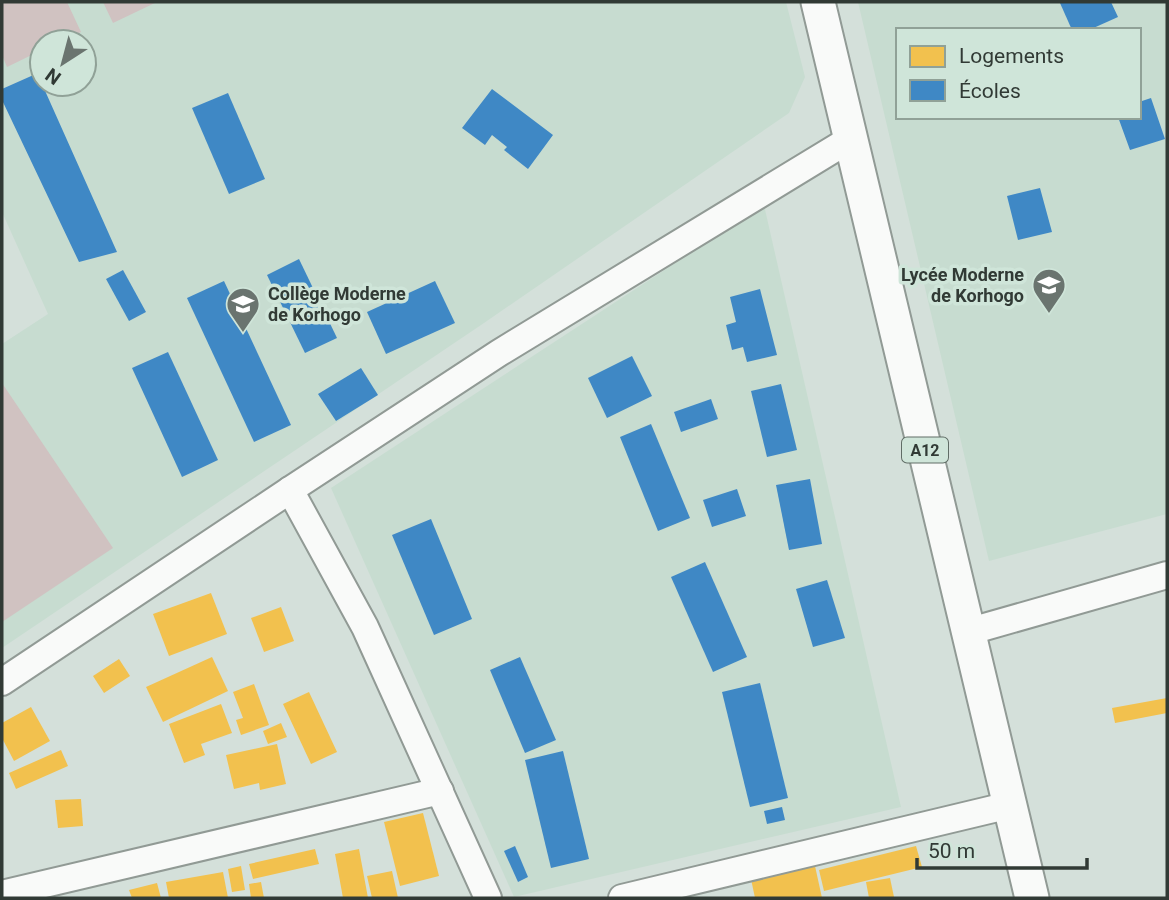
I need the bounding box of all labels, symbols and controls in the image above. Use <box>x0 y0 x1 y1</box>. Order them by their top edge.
north arrow <box>28 28 98 98</box>
legend <box>896 28 1141 119</box>
text: Logements <box>959 44 1064 68</box>
text: N <box>41 63 65 90</box>
text: Écoles <box>959 79 1021 103</box>
place label: Lycée Moderne de Korhogo <box>901 264 1024 306</box>
school or university icon: Lycée Moderne de Korhogo <box>1030 266 1068 315</box>
place label: Collège Moderne de Korhogo <box>268 283 406 325</box>
school or university icon: Collège Moderne de Korhogo <box>224 285 262 334</box>
road number: A12 <box>902 438 948 463</box>
scale bar <box>917 827 1087 871</box>
text: 50 m <box>928 839 975 863</box>

